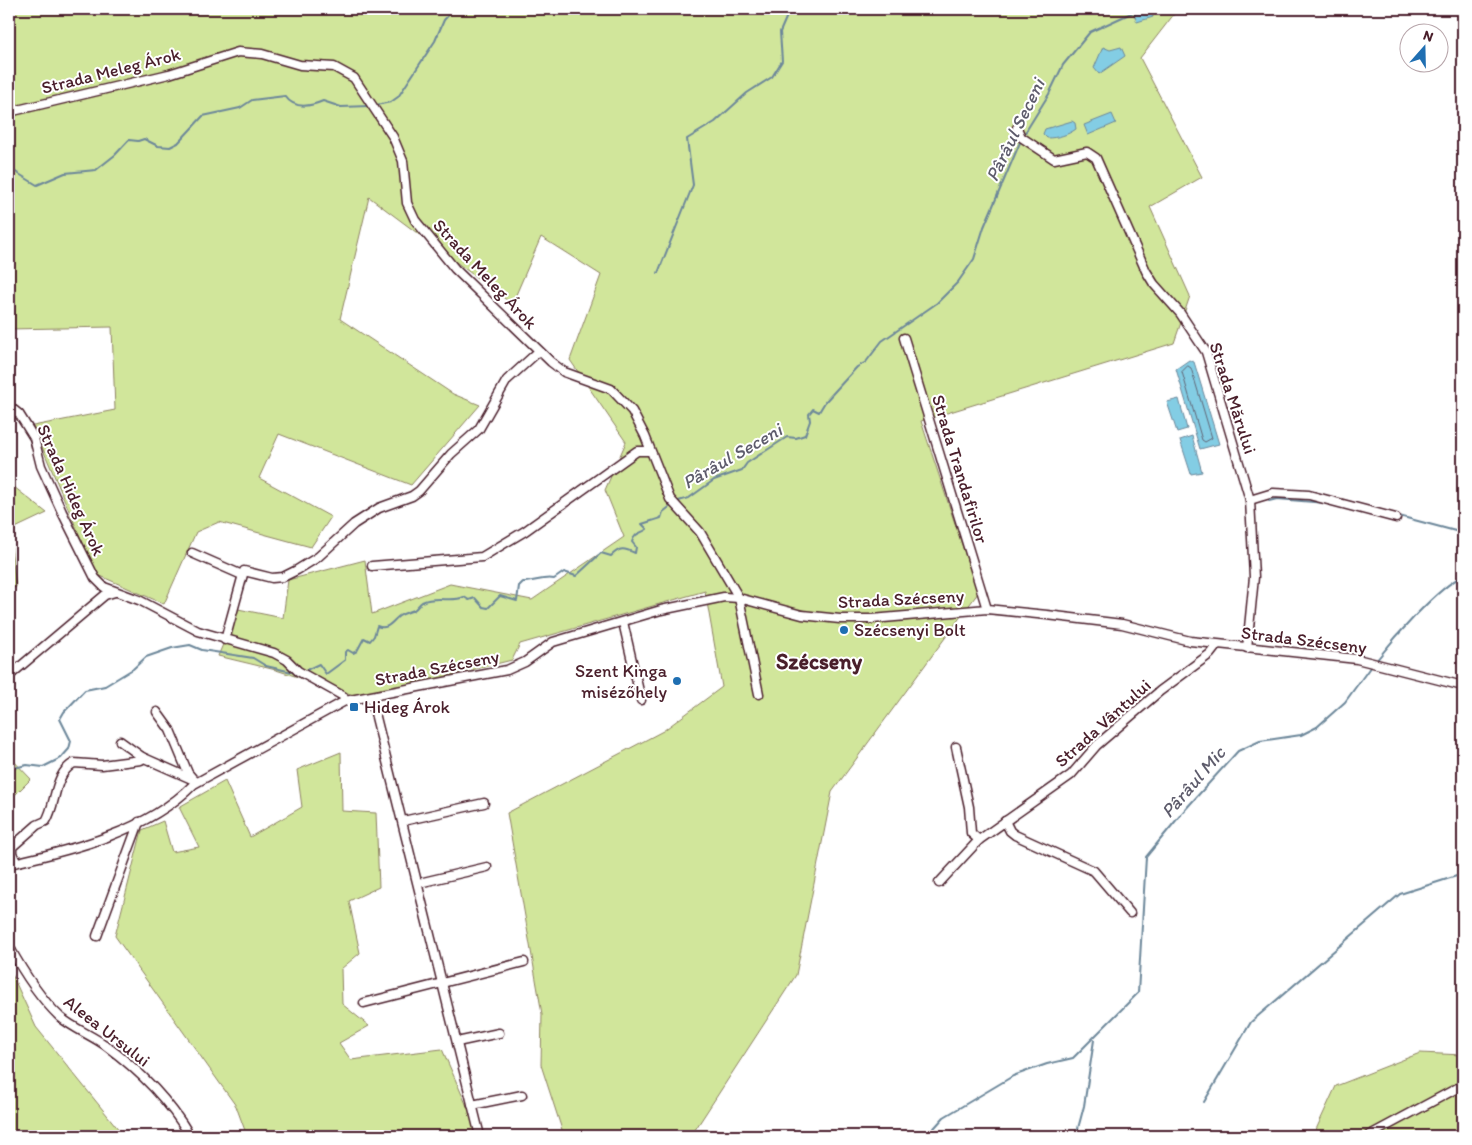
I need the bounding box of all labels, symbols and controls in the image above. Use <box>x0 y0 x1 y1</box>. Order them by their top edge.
north arrow <box>1400 22 1450 72</box>
text: N <box>1421 27 1436 46</box>
street label: Strada Meleg Árok <box>39 43 183 99</box>
water label: Pârâul Seceni <box>980 73 1051 185</box>
street label: Strada Meleg Árok <box>428 214 542 334</box>
street label: Strada Mărului <box>1205 339 1261 457</box>
street label: Strada Trandafirilor <box>927 392 993 547</box>
water label: Pârâul Seceni <box>678 417 788 494</box>
street label: Strada Hideg Árok <box>32 421 110 560</box>
street label: Strada Szécseny <box>837 585 965 613</box>
place label: Szécsenyi Bolt <box>854 619 966 641</box>
street label: Strada Szécseny <box>1240 621 1369 659</box>
marker: Szécsenyi Bolt <box>838 624 850 636</box>
street label: Strada Szécseny <box>373 645 502 691</box>
district label: Szécseny <box>776 648 863 675</box>
place label: Szent Kinga misézőhely <box>575 660 668 703</box>
street label: Strada Vântului <box>1050 674 1156 772</box>
marker: Szent Kinga misézőhely <box>671 675 683 687</box>
place label: Hideg Árok <box>364 696 451 718</box>
marker: Hideg Árok <box>348 701 360 713</box>
water label: Pârâul Mic <box>1156 741 1231 822</box>
street label: Aleea Ursului <box>59 990 155 1072</box>

